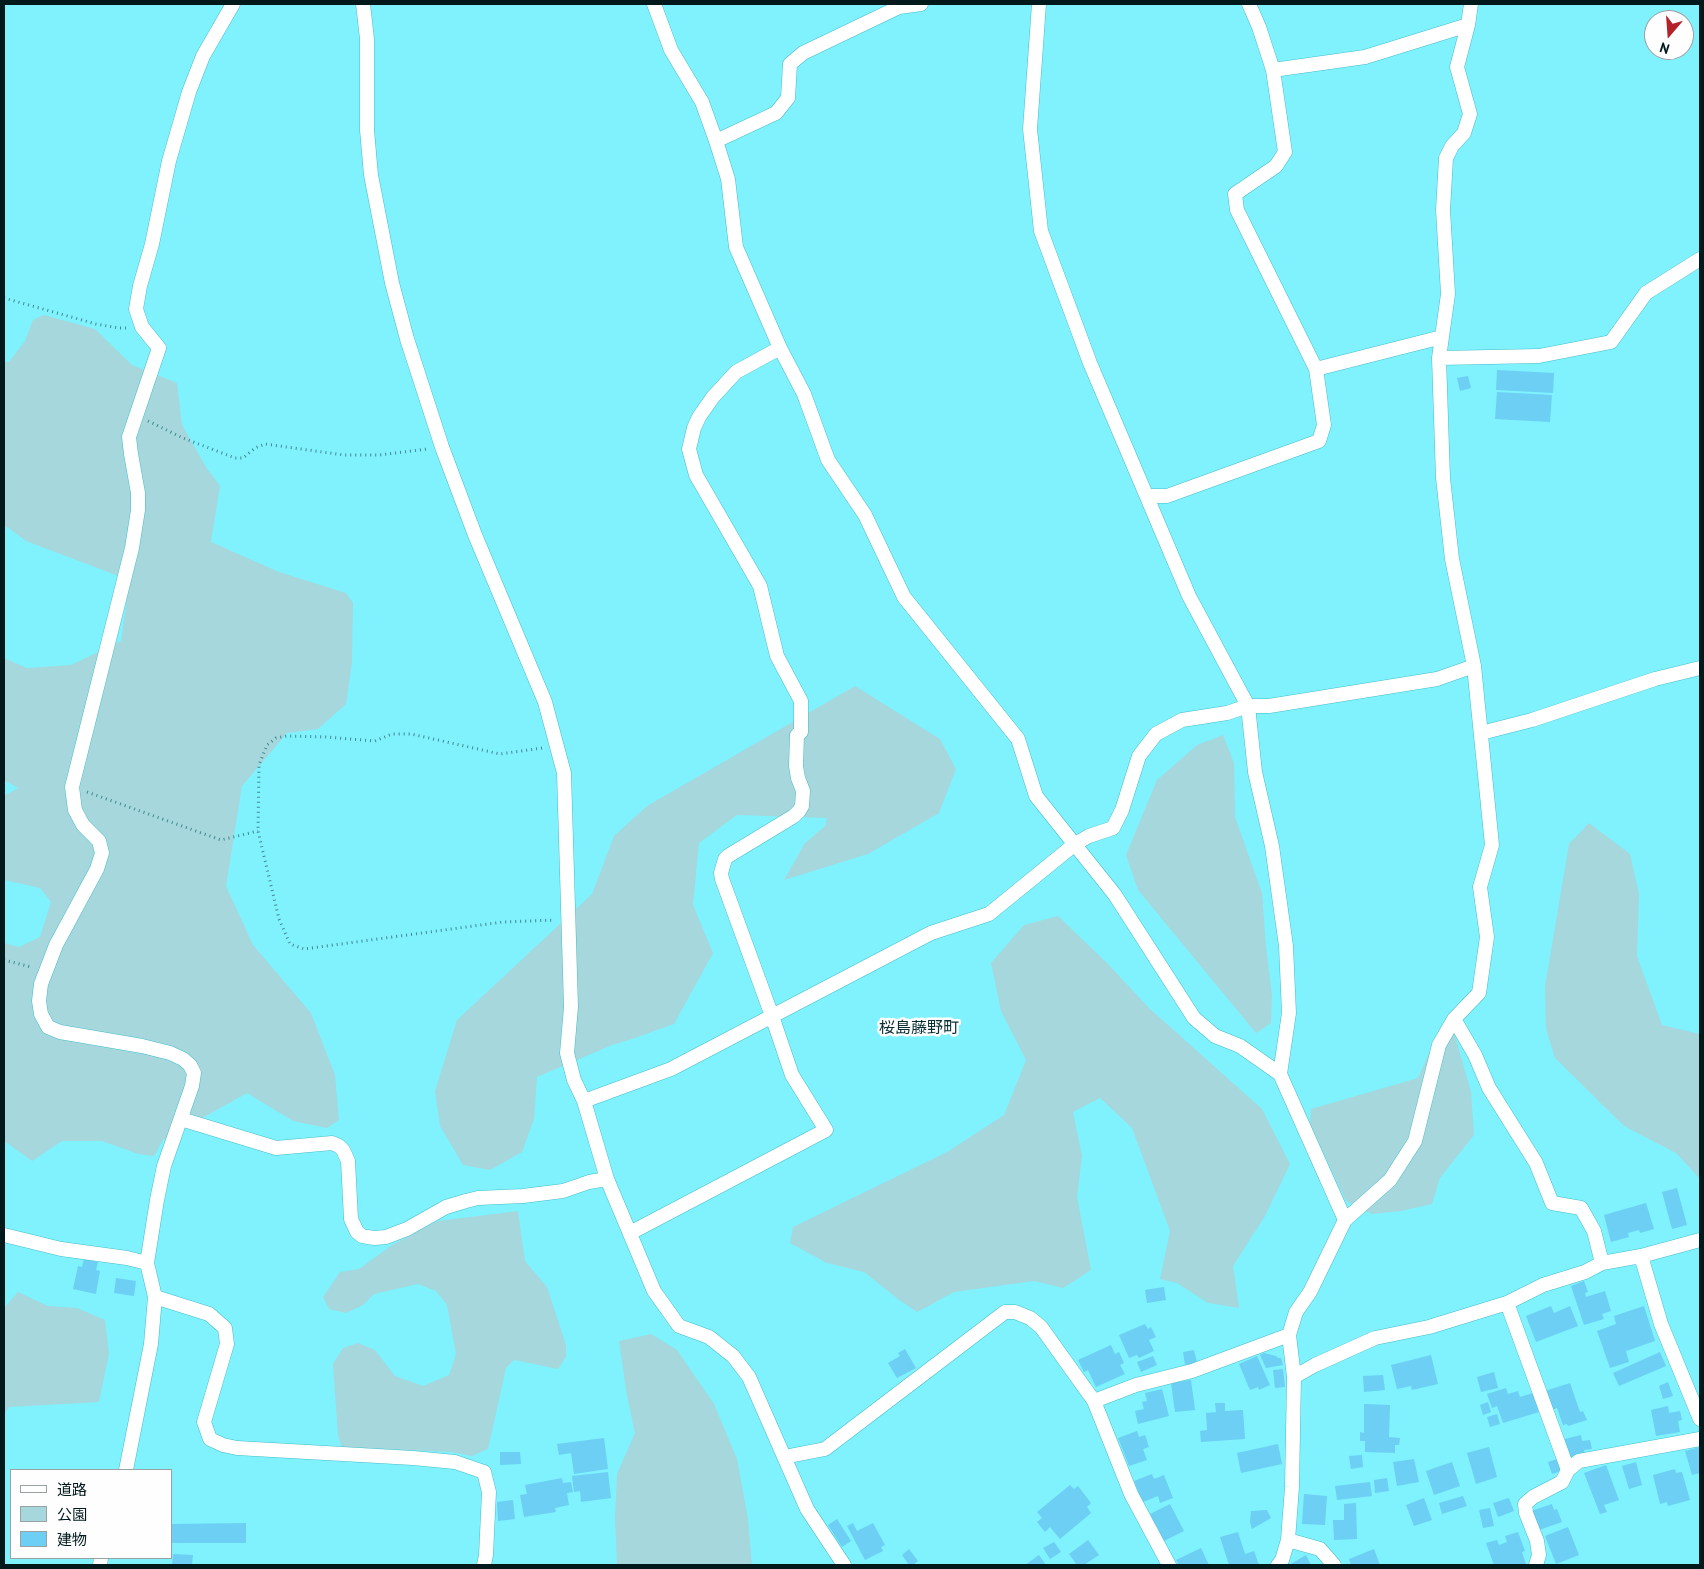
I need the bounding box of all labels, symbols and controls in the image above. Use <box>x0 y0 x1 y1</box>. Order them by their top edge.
north arrow <box>1644 10 1694 60</box>
text: N <box>1658 38 1672 58</box>
district label: 桜島藤野町 <box>879 1018 959 1038</box>
legend <box>10 1469 172 1559</box>
text: 道路 <box>57 1480 87 1499</box>
text: 公園 <box>57 1505 87 1524</box>
text: 建物 <box>57 1530 87 1549</box>

